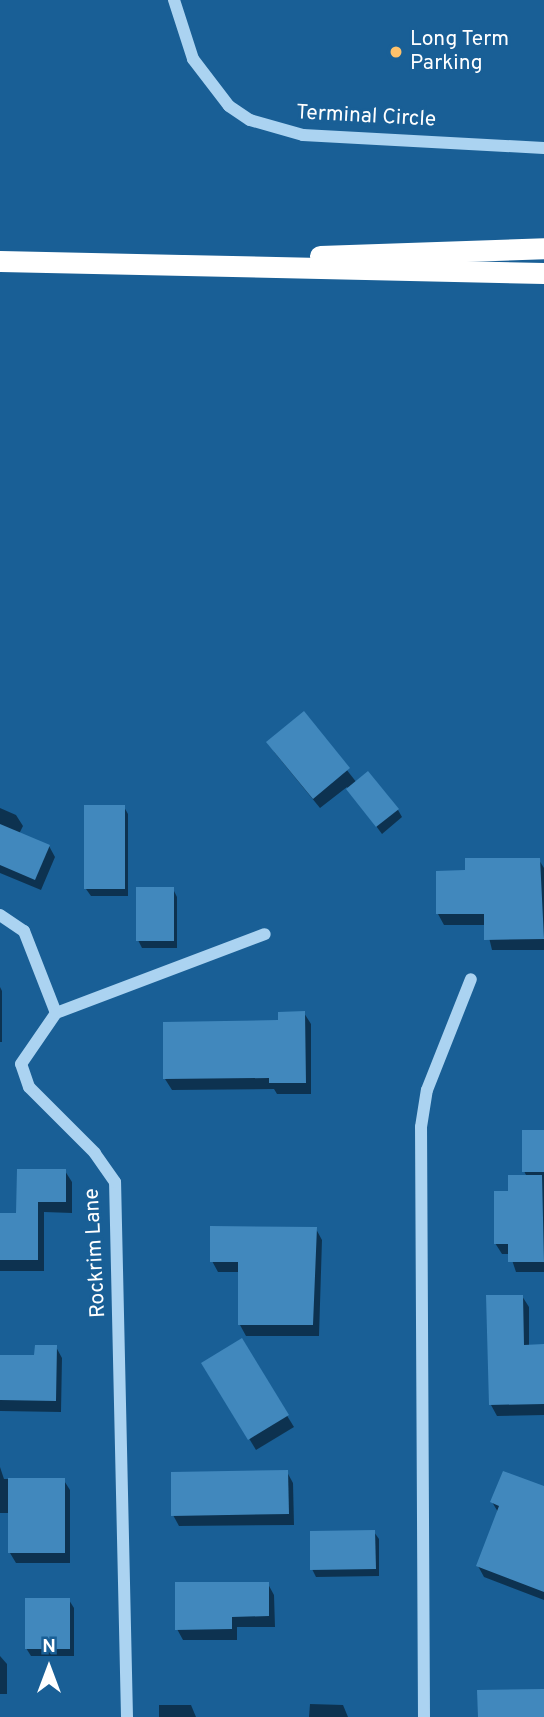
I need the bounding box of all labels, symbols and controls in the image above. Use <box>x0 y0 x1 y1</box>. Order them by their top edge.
place label: Long Term Parking <box>410 27 510 77</box>
marker: Long Term Parking <box>388 44 404 60</box>
street label: Terminal Circle <box>295 101 437 133</box>
street label: Rockrim Lane <box>80 1187 112 1319</box>
north arrow <box>14 1633 84 1703</box>
text: N <box>42 1635 56 1659</box>

